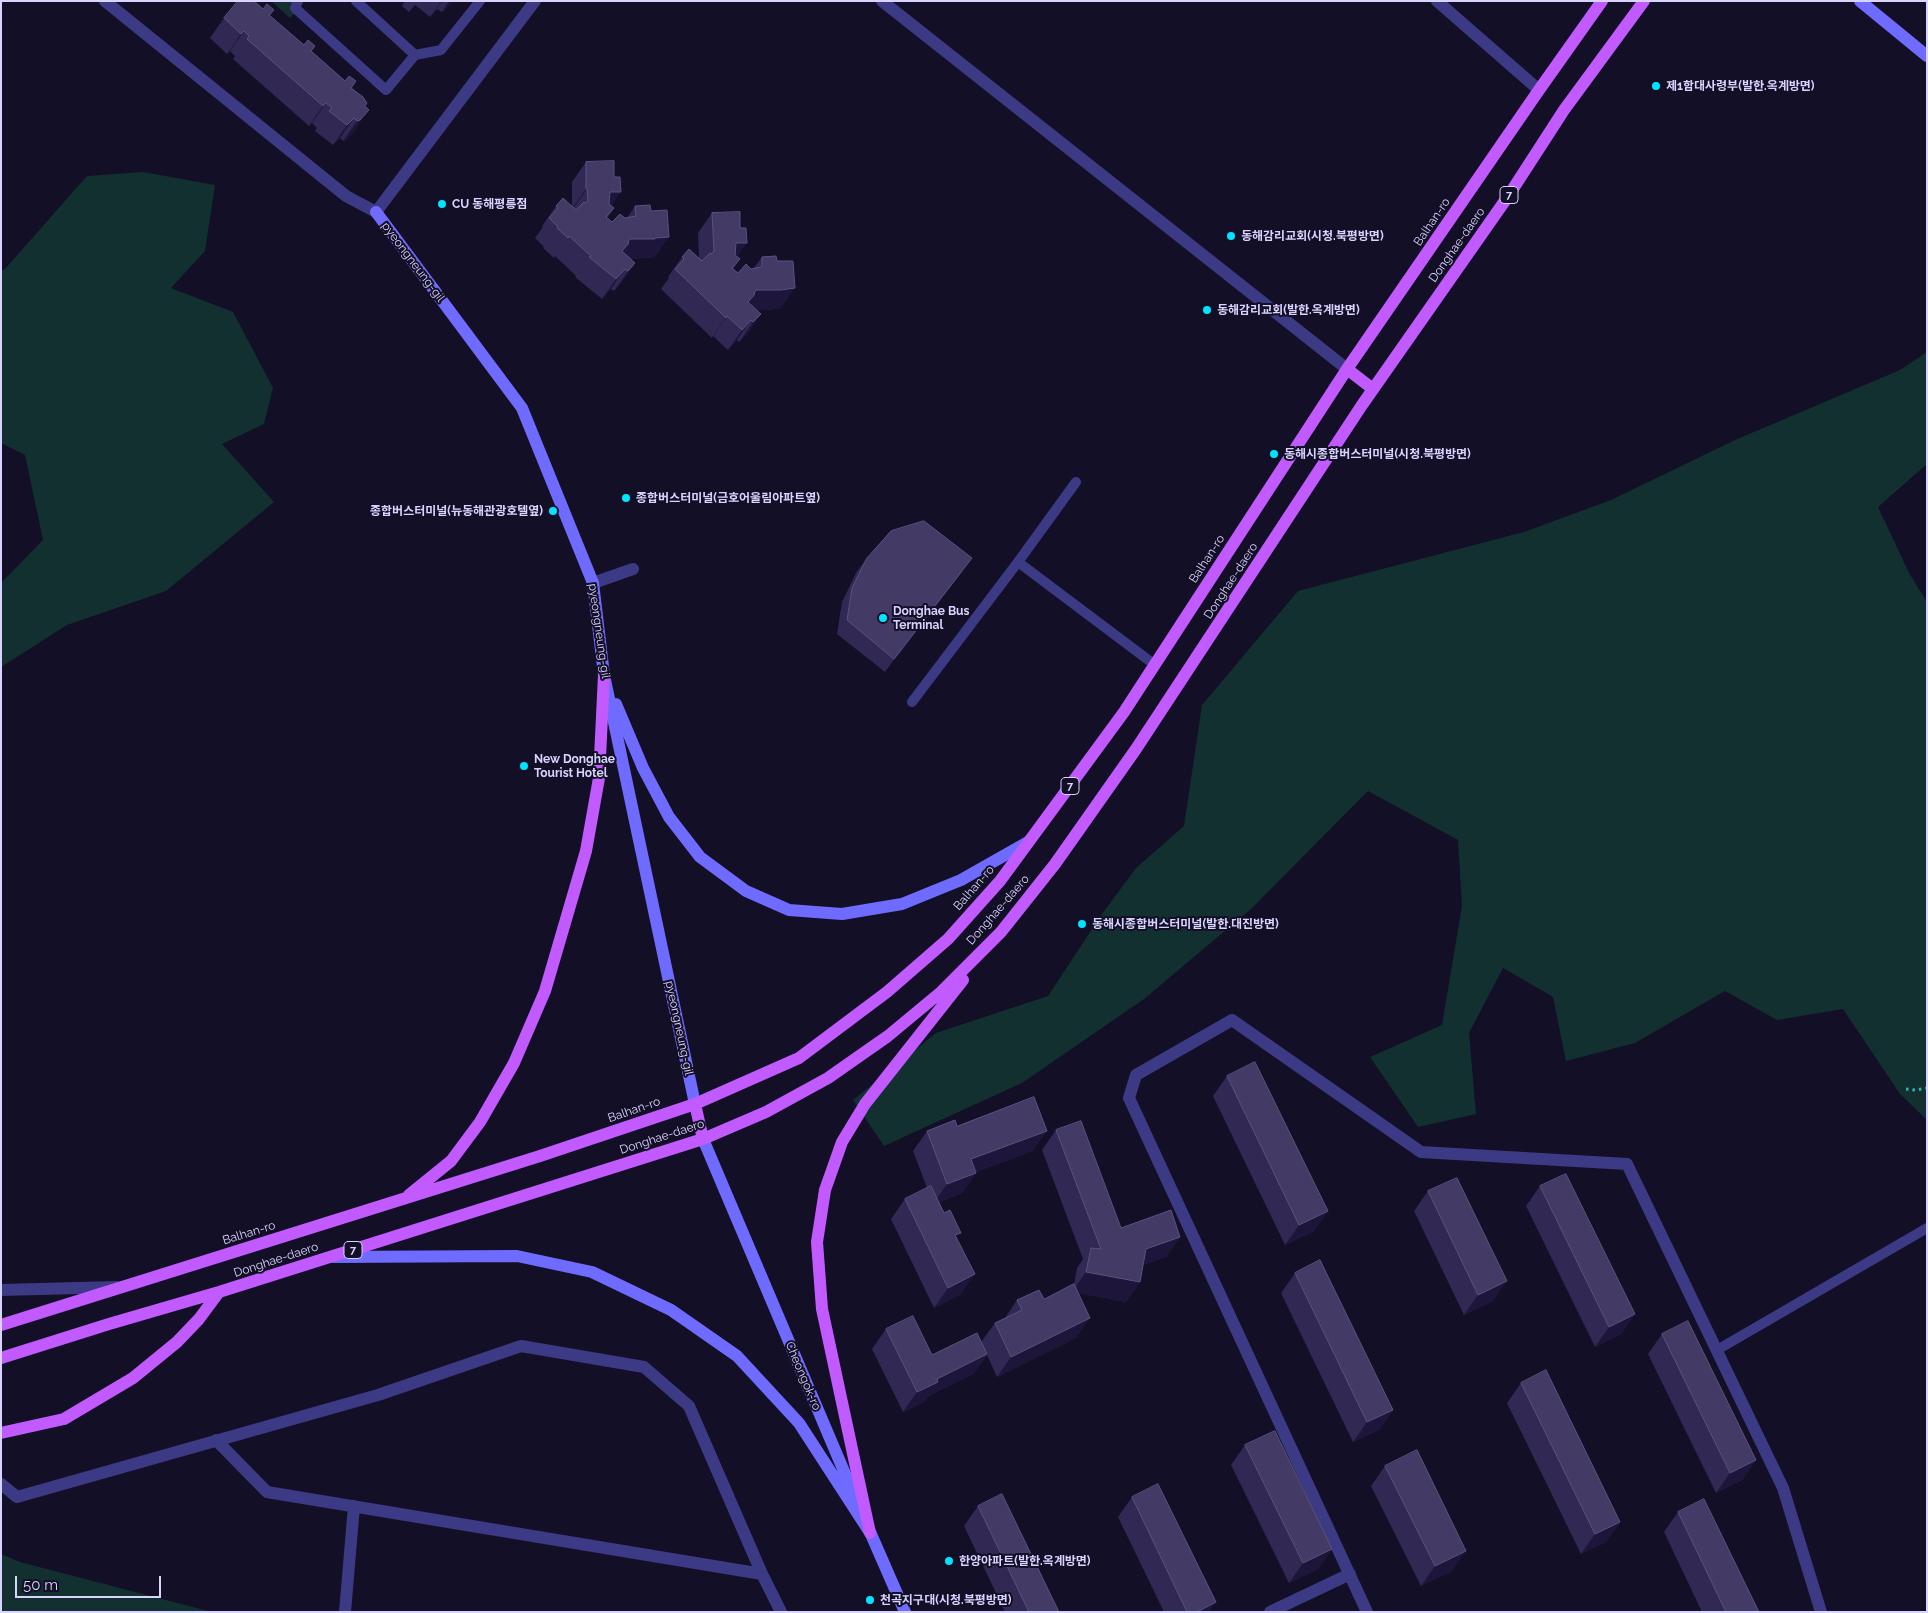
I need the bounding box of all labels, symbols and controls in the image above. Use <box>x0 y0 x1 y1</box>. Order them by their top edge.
place label: 제1함대사령부(발한.옥계방면) <box>1666 79 1815 93</box>
marker: 제1함대사령부(발한.옥계방면) <box>1650 80 1662 92</box>
road number: 7 <box>1500 186 1518 204</box>
street label: Balhan-ro <box>1411 195 1453 249</box>
place label: CU 동해평릉점 <box>452 197 527 211</box>
marker: CU 동해평릉점 <box>436 198 448 210</box>
street label: Donghae-daero <box>1426 205 1488 285</box>
street label: pyeongneung-gil <box>378 219 448 305</box>
place label: 동해감리교회(시청.북평방면) <box>1241 229 1384 243</box>
marker: 동해감리교회(시청.북평방면) <box>1225 230 1237 242</box>
place label: 동해감리교회(발한.옥계방면) <box>1217 303 1360 317</box>
marker: 동해감리교회(발한.옥계방면) <box>1201 304 1213 316</box>
place label: 동해시종합버스터미널(시청.북평방면) <box>1284 447 1471 461</box>
marker: 동해시종합버스터미널(시청.북평방면) <box>1268 448 1280 460</box>
place label: 종합버스터미널(금호어울림아파트옆) <box>636 491 820 505</box>
marker: 종합버스터미널(금호어울림아파트옆) <box>620 492 632 504</box>
place label: 종합버스터미널(뉴동해관광호텔옆) <box>370 504 543 518</box>
marker: 종합버스터미널(뉴동해관광호텔옆) <box>547 505 559 517</box>
street label: Balhan-ro <box>1186 532 1228 586</box>
street label: Donghae-daero <box>1201 540 1261 622</box>
street label: pyeongneung-gil <box>585 582 613 680</box>
place label: Donghae Bus Terminal <box>893 604 969 632</box>
marker: Donghae Bus Terminal <box>877 612 889 624</box>
place label: New Donghae Tourist Hotel <box>534 752 615 780</box>
marker: New Donghae Tourist Hotel <box>518 760 530 772</box>
road number: 7 <box>1061 778 1079 794</box>
street label: Balhan-ro <box>951 863 997 913</box>
street label: Donghae-daero <box>964 872 1032 948</box>
place label: 동해시종합버스터미널(발한.대진방면) <box>1092 917 1279 931</box>
marker: 동해시종합버스터미널(발한.대진방면) <box>1076 918 1088 930</box>
street label: pyeongneung-gil <box>662 980 696 1076</box>
street label: Balhan-ro <box>606 1094 662 1126</box>
street label: Donghae-daero <box>618 1117 706 1157</box>
street label: Balhan-ro <box>221 1218 277 1248</box>
street label: Donghae-daero <box>232 1240 320 1280</box>
road number: 7 <box>344 1242 362 1258</box>
street label: Cheongok-ro <box>782 1340 824 1412</box>
place label: 한양아파트(발한.옥계방면) <box>959 1554 1091 1568</box>
marker: 한양아파트(발한.옥계방면) <box>943 1555 955 1567</box>
scale bar <box>18 1566 164 1598</box>
text: 50 m <box>23 1576 58 1594</box>
place label: 천곡지구대(시청.북평방면) <box>880 1593 1012 1607</box>
marker: 천곡지구대(시청.북평방면) <box>864 1594 876 1606</box>

